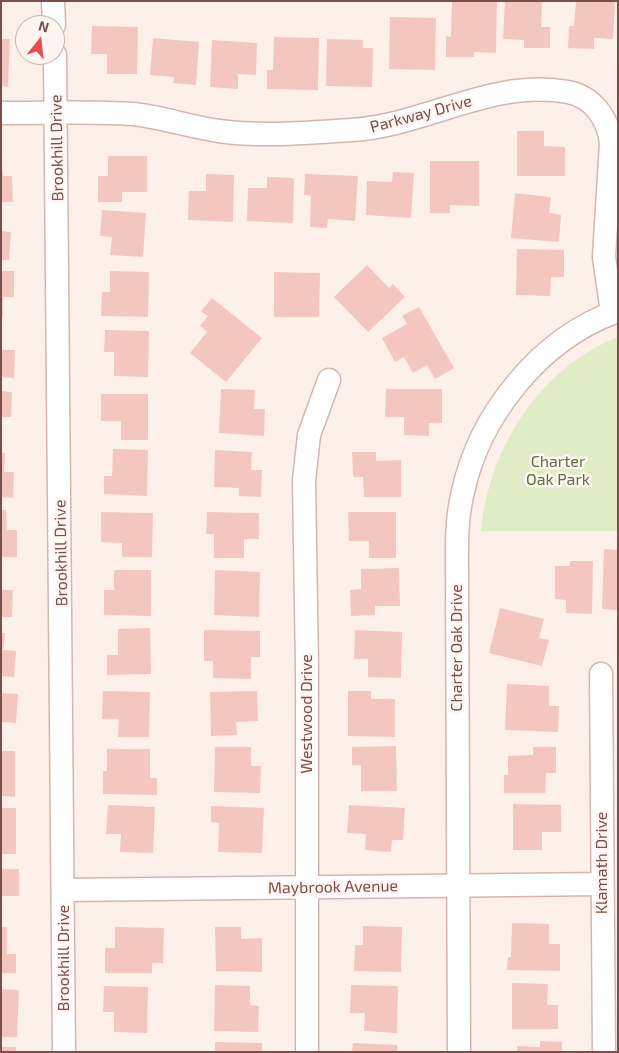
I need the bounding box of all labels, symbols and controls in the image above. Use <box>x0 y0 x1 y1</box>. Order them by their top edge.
north arrow <box>15 15 65 65</box>
text: N <box>37 16 51 36</box>
street label: Parkway Drive <box>368 91 474 137</box>
street label: Brookhill Drive <box>46 94 68 202</box>
park label: Charter Oak Park <box>526 452 590 490</box>
street label: Brookhill Drive <box>50 499 72 607</box>
street label: Charter Oak Drive <box>447 584 467 712</box>
street label: Westwood Drive <box>297 654 317 774</box>
street label: Klamath Drive <box>592 812 612 914</box>
street label: Maybrook Avenue <box>268 876 398 898</box>
street label: Brookhill Drive <box>54 905 74 1011</box>

